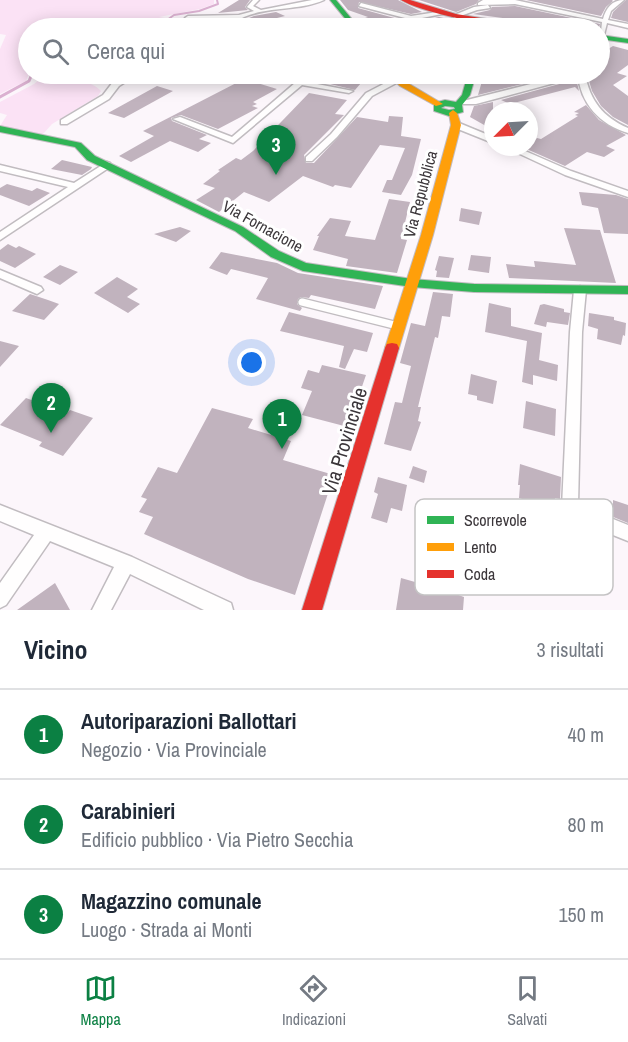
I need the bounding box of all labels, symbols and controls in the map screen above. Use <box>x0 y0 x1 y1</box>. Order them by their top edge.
search box <box>18 18 610 84</box>
icon: search <box>39 35 72 68</box>
text: Cerca qui <box>87 36 165 66</box>
north arrow <box>484 102 538 156</box>
pin: 3 <box>256 126 296 175</box>
street label: Via Repubblica <box>398 147 442 240</box>
street label: Via Fornacione <box>219 195 307 257</box>
your location <box>237 348 266 377</box>
pin: 2 <box>32 384 70 433</box>
street label: Via Provinciale <box>315 384 373 498</box>
pin: 1 <box>262 400 302 449</box>
legend <box>415 499 613 595</box>
text: Scorrevole <box>464 509 527 531</box>
text: Lento <box>464 536 497 558</box>
text: Coda <box>464 563 496 585</box>
text: Vicino <box>24 632 88 667</box>
text: 3 risultati <box>537 636 604 663</box>
text: Autoriparazioni Ballottari <box>81 706 297 736</box>
text: 1 <box>39 721 48 748</box>
text: 40 m <box>568 721 604 748</box>
text: Negozio · Via Provinciale <box>81 736 267 763</box>
text: Carabinieri <box>81 796 175 826</box>
text: 2 <box>39 811 48 838</box>
text: 80 m <box>568 811 604 838</box>
text: Edificio pubblico · Via Pietro Secchia <box>81 826 353 853</box>
text: Magazzino comunale <box>81 886 261 916</box>
text: 3 <box>39 901 48 928</box>
text: 150 m <box>558 901 604 928</box>
text: Luogo · Strada ai Monti <box>81 916 252 943</box>
tab: Mappa <box>81 972 121 1030</box>
tab: Indicazioni <box>282 972 346 1030</box>
tab: Salvati <box>507 972 547 1030</box>

